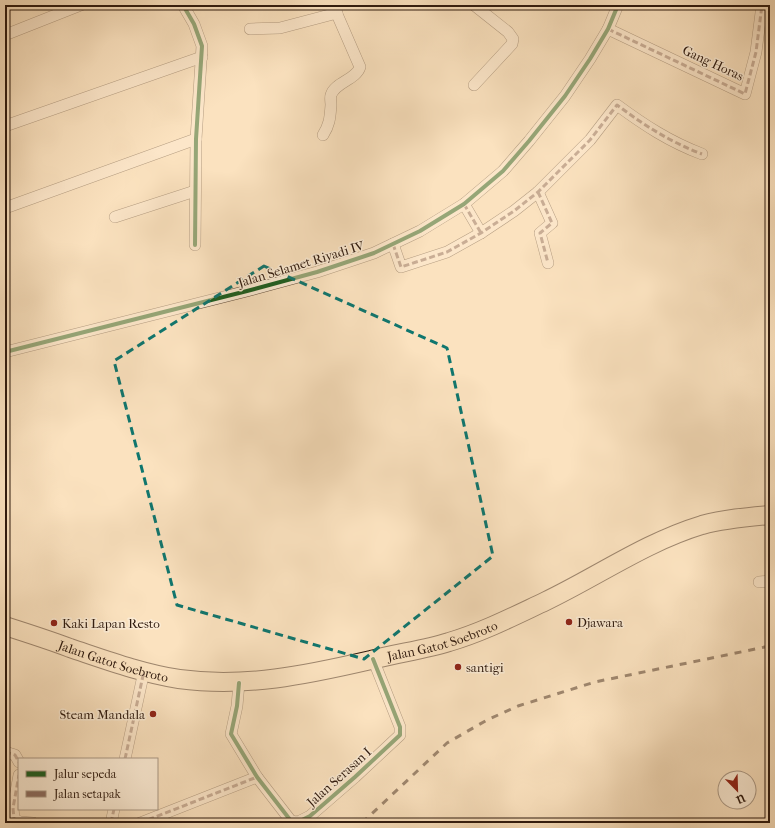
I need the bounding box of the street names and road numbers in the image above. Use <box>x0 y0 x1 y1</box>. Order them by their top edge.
street label: Gang Horas <box>680 42 746 84</box>
street label: Jalan Selamet Riyadi IV <box>235 238 366 291</box>
street label: Jalan Gatot Soebroto <box>385 617 500 664</box>
street label: Jalan Gatot Soebroto <box>56 637 170 685</box>
street label: Jalan Serasan I <box>303 744 374 810</box>

